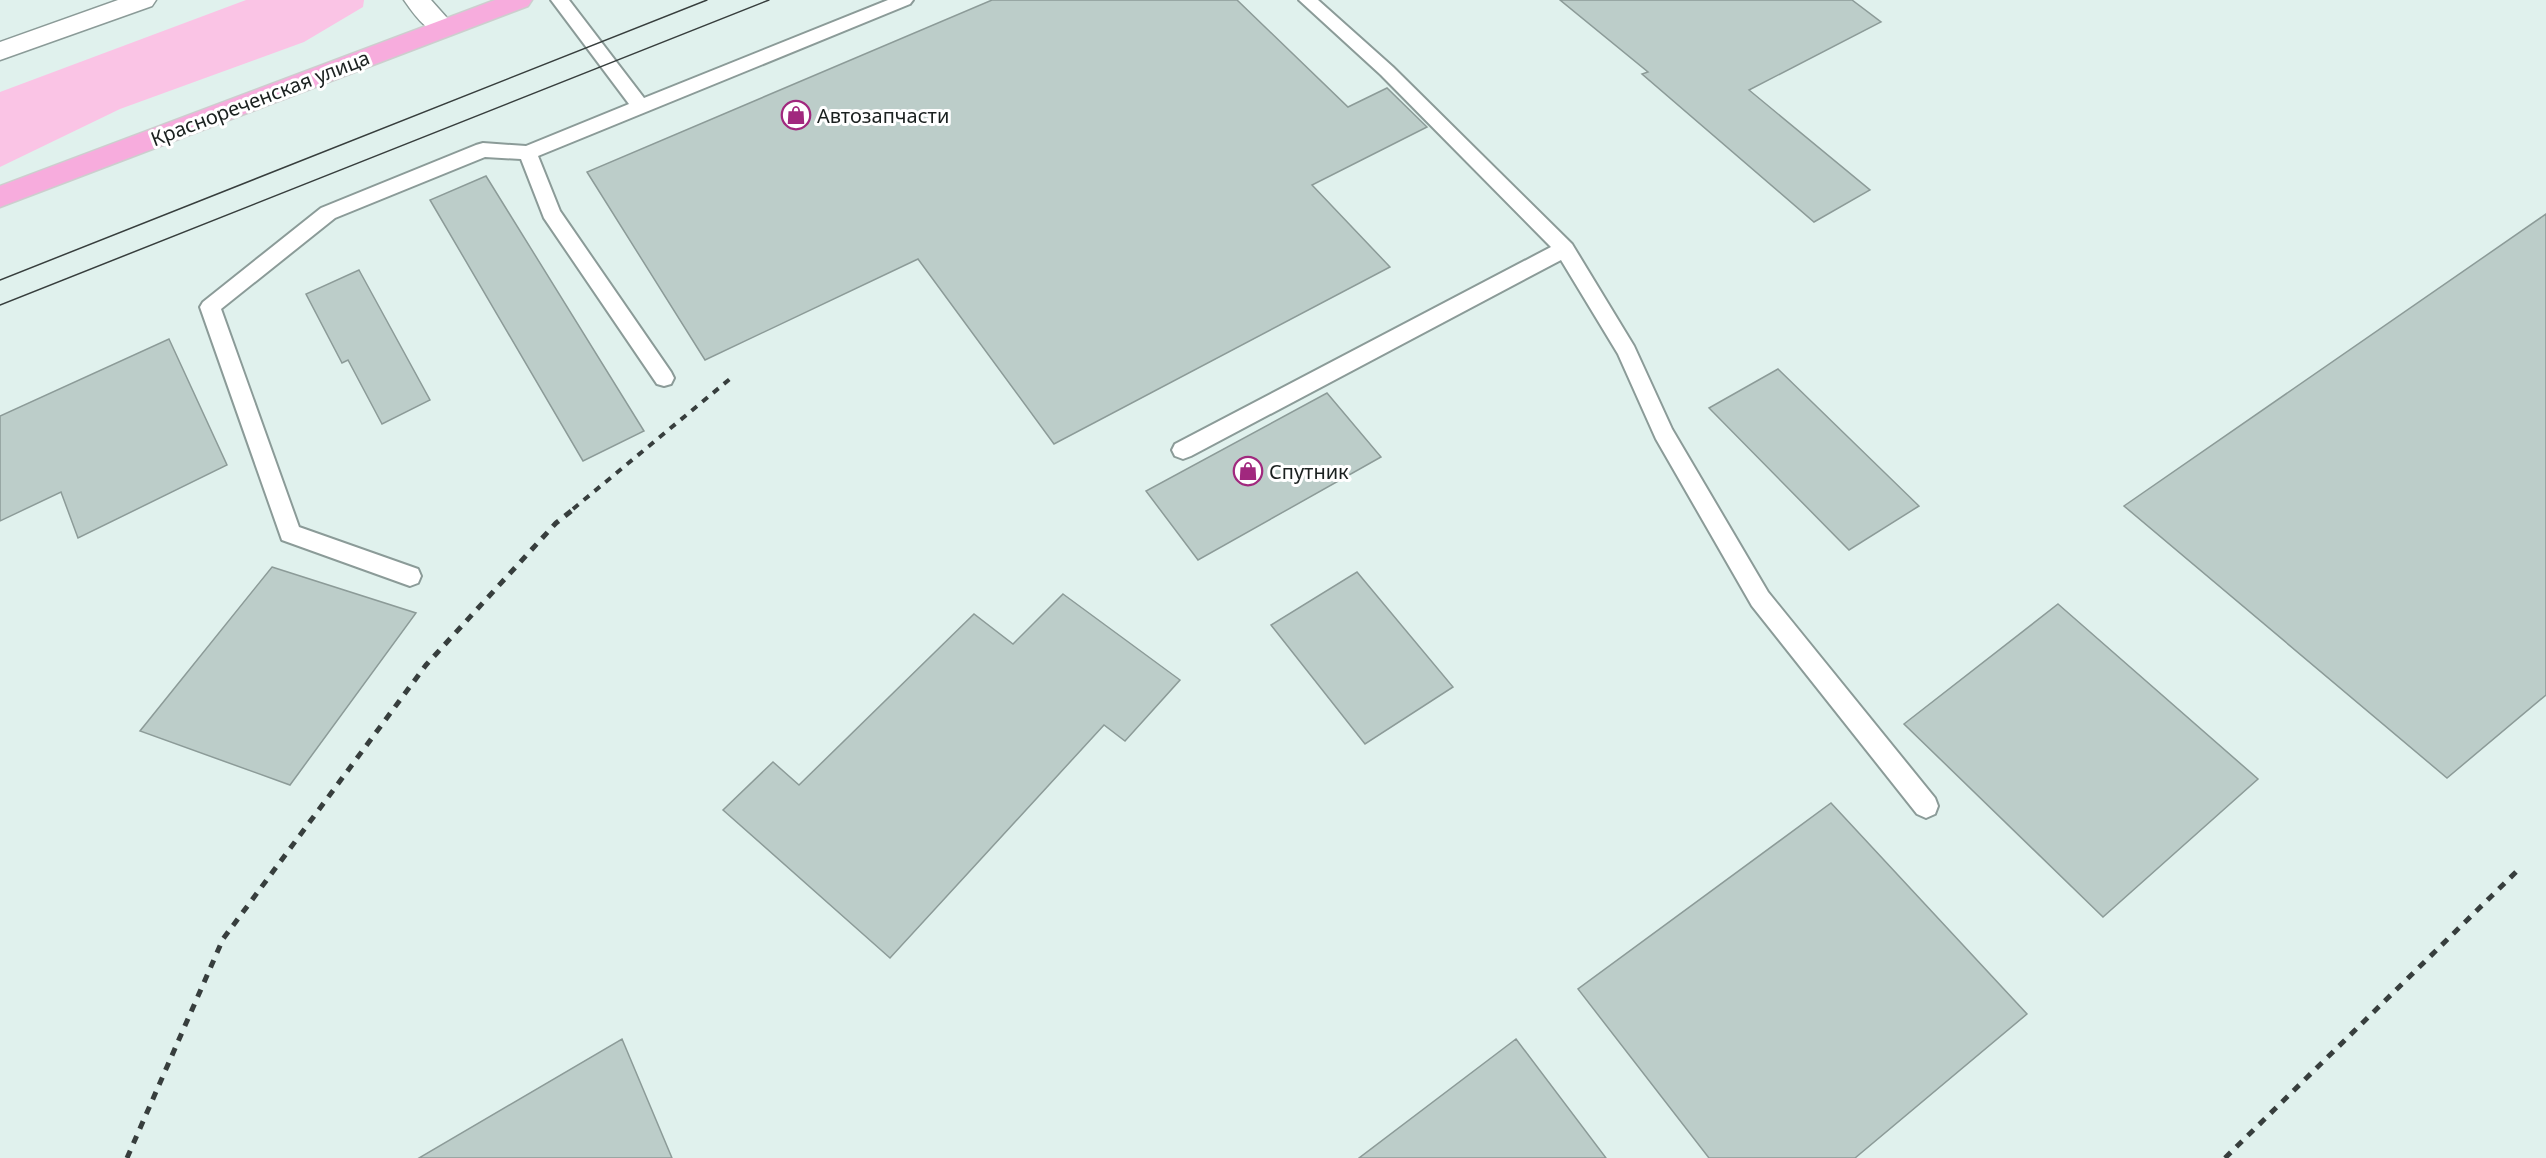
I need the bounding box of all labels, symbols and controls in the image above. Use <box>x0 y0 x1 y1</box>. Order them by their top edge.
street label: Краснореченская улица <box>147 44 373 152</box>
shop icon: Автозапчасти <box>780 99 812 131</box>
place label: Автозапчасти <box>817 102 949 129</box>
shop icon: Спутник <box>1232 455 1264 487</box>
place label: Спутник <box>1269 458 1349 485</box>

